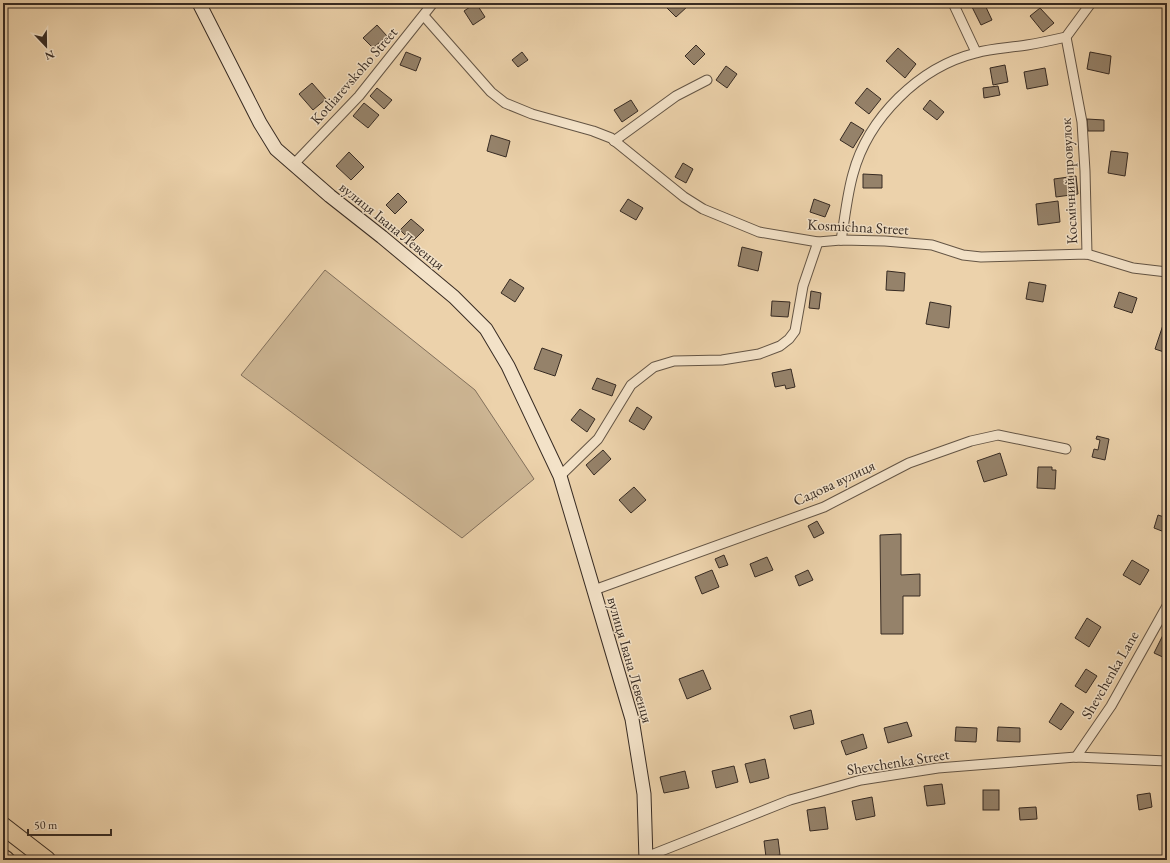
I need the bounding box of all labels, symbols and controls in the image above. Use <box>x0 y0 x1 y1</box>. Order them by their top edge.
street label: Kotliarevskoho Street <box>306 23 401 128</box>
north arrow <box>26 26 66 66</box>
text: N <box>43 47 56 63</box>
street label: Космічний провулок <box>1056 117 1081 245</box>
street label: вулиця Івана Левенця <box>336 177 449 274</box>
street label: Kosmichna Street <box>807 214 909 239</box>
street label: Садова вулиця <box>790 455 878 510</box>
street label: вулиця Івана Левенця <box>603 595 658 725</box>
street label: Shevchenka Lane <box>1077 627 1143 722</box>
street label: Shevchenka Street <box>845 744 951 779</box>
scale bar <box>28 811 111 837</box>
text: 50 m <box>34 817 58 833</box>

